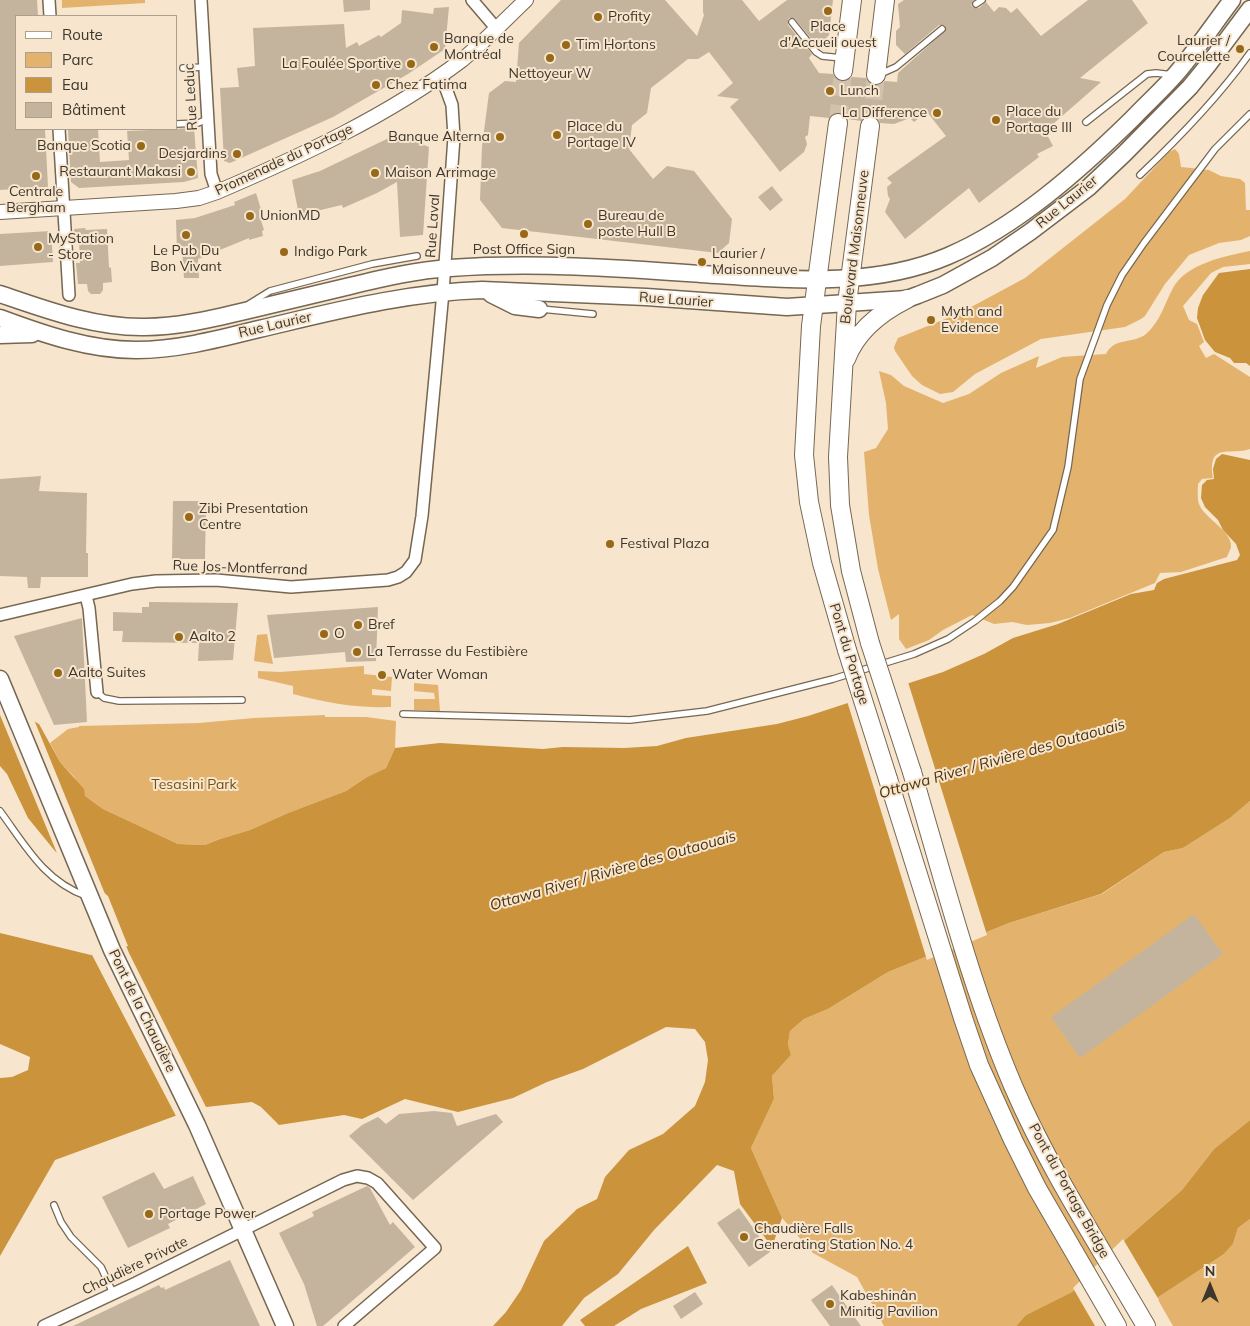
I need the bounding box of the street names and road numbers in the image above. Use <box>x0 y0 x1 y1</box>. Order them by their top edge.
street label: Rue Leduc <box>181 63 201 131</box>
street label: Promenade du Portage <box>213 121 355 199</box>
street label: Boulevard Maisonneuve <box>837 169 873 325</box>
street label: Rue Laurier <box>1033 172 1101 232</box>
street label: Rue Laval <box>422 193 444 259</box>
street label: Rue Laurier <box>638 289 714 311</box>
street label: Rue Laurier <box>237 308 313 342</box>
street label: Rue Jos-Montferrand <box>172 557 308 579</box>
street label: Pont du Portage <box>826 601 872 707</box>
street label: Pont de la Chaudière <box>105 947 179 1075</box>
street label: Pont du Portage Bridge <box>1025 1121 1113 1261</box>
street label: Chaudière Private <box>79 1233 191 1299</box>

